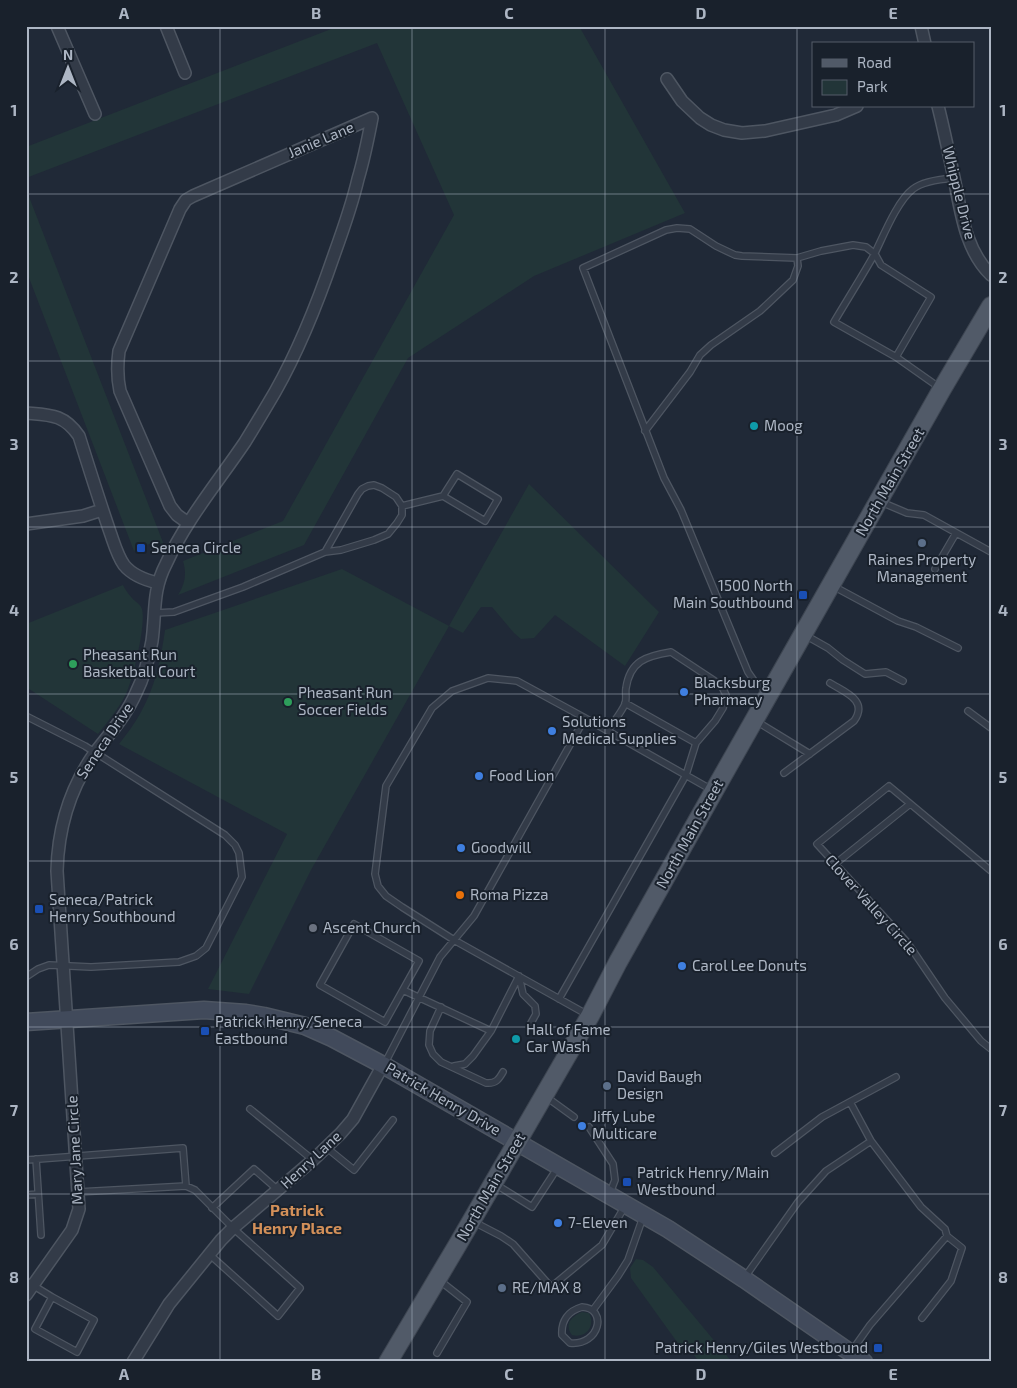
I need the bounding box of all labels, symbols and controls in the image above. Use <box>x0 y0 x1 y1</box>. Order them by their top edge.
text: A <box>119 3 130 22</box>
text: B <box>311 3 321 22</box>
text: C <box>504 3 514 22</box>
text: D <box>696 3 707 22</box>
text: E <box>888 3 898 22</box>
north arrow <box>42 42 92 92</box>
legend <box>812 42 974 108</box>
text: N <box>63 46 73 63</box>
text: Road <box>857 53 892 71</box>
text: Park <box>857 77 888 95</box>
text: 1 <box>11 100 17 119</box>
text: 1 <box>1000 100 1006 119</box>
street label: Janie Lane <box>285 117 356 161</box>
street label: Whipple Drive <box>940 144 980 241</box>
text: 2 <box>9 267 19 286</box>
text: 2 <box>998 267 1008 286</box>
place label: Moog <box>764 416 803 434</box>
marker: Moog <box>748 420 760 432</box>
street label: North Main Street <box>851 424 928 539</box>
text: 3 <box>9 434 19 453</box>
text: 3 <box>998 434 1008 453</box>
marker: Raines Property Management <box>916 537 928 549</box>
place label: Seneca Circle <box>151 538 241 556</box>
marker: Seneca Circle <box>135 542 147 554</box>
place label: Raines Property Management <box>868 550 976 585</box>
place label: 1500 North Main Southbound <box>673 576 793 611</box>
marker: 1500 North Main Southbound <box>797 589 809 601</box>
text: 4 <box>9 600 19 619</box>
text: 4 <box>998 600 1008 619</box>
place label: Pheasant Run Basketball Court <box>83 645 196 680</box>
marker: Pheasant Run Basketball Court <box>67 658 79 670</box>
place label: Blacksburg Pharmacy <box>694 673 771 708</box>
place label: Pheasant Run Soccer Fields <box>298 683 392 718</box>
marker: Blacksburg Pharmacy <box>678 686 690 698</box>
marker: Pheasant Run Soccer Fields <box>282 696 294 708</box>
street label: Seneca Drive <box>72 699 136 782</box>
place label: Solutions Medical Supplies <box>562 712 677 747</box>
marker: Solutions Medical Supplies <box>546 725 558 737</box>
place label: Food Lion <box>489 766 555 784</box>
text: 5 <box>10 767 19 786</box>
text: 5 <box>999 767 1008 786</box>
marker: Food Lion <box>473 770 485 782</box>
street label: North Main Street <box>652 776 727 891</box>
place label: Goodwill <box>471 838 532 856</box>
marker: Goodwill <box>455 842 467 854</box>
street label: Clover Valley Circle <box>822 850 922 958</box>
place label: Roma Pizza <box>470 885 549 903</box>
marker: Roma Pizza <box>454 889 466 901</box>
place label: Seneca/Patrick Henry Southbound <box>49 890 176 925</box>
marker: Seneca/Patrick Henry Southbound <box>33 903 45 915</box>
place label: Ascent Church <box>323 918 421 936</box>
marker: Ascent Church <box>307 922 319 934</box>
text: 6 <box>9 934 19 953</box>
text: 6 <box>998 934 1008 953</box>
place label: Carol Lee Donuts <box>692 956 807 974</box>
marker: Carol Lee Donuts <box>676 960 688 972</box>
place label: Patrick Henry/Seneca Eastbound <box>215 1012 362 1047</box>
place label: Hall of Fame Car Wash <box>526 1020 611 1055</box>
marker: Patrick Henry/Seneca Eastbound <box>199 1025 211 1037</box>
marker: Hall of Fame Car Wash <box>510 1033 522 1045</box>
street label: Patrick Henry Drive <box>383 1058 504 1138</box>
place label: David Baugh Design <box>617 1067 702 1102</box>
marker: David Baugh Design <box>601 1080 613 1092</box>
street label: Mary Jane Circle <box>62 1095 86 1205</box>
text: 7 <box>10 1100 19 1119</box>
text: 7 <box>999 1100 1008 1119</box>
place label: Jiffy Lube Multicare <box>592 1107 657 1142</box>
marker: Jiffy Lube Multicare <box>576 1120 588 1132</box>
street label: Henry Lane <box>276 1127 344 1192</box>
street label: North Main Street <box>452 1129 529 1244</box>
place label: Patrick Henry/Main Westbound <box>637 1163 769 1198</box>
marker: Patrick Henry/Main Westbound <box>621 1176 633 1188</box>
district label: Patrick Henry Place <box>252 1200 342 1238</box>
place label: 7-Eleven <box>568 1213 628 1231</box>
marker: 7-Eleven <box>552 1217 564 1229</box>
text: 8 <box>9 1267 19 1286</box>
text: 8 <box>998 1267 1008 1286</box>
place label: RE/MAX 8 <box>512 1278 581 1296</box>
marker: RE/MAX 8 <box>496 1282 508 1294</box>
place label: Patrick Henry/Giles Westbound <box>655 1338 868 1356</box>
marker: Patrick Henry/Giles Westbound <box>872 1342 884 1354</box>
text: A <box>119 1364 130 1383</box>
text: B <box>311 1364 321 1383</box>
text: C <box>504 1364 514 1383</box>
text: D <box>696 1364 707 1383</box>
text: E <box>888 1364 898 1383</box>

